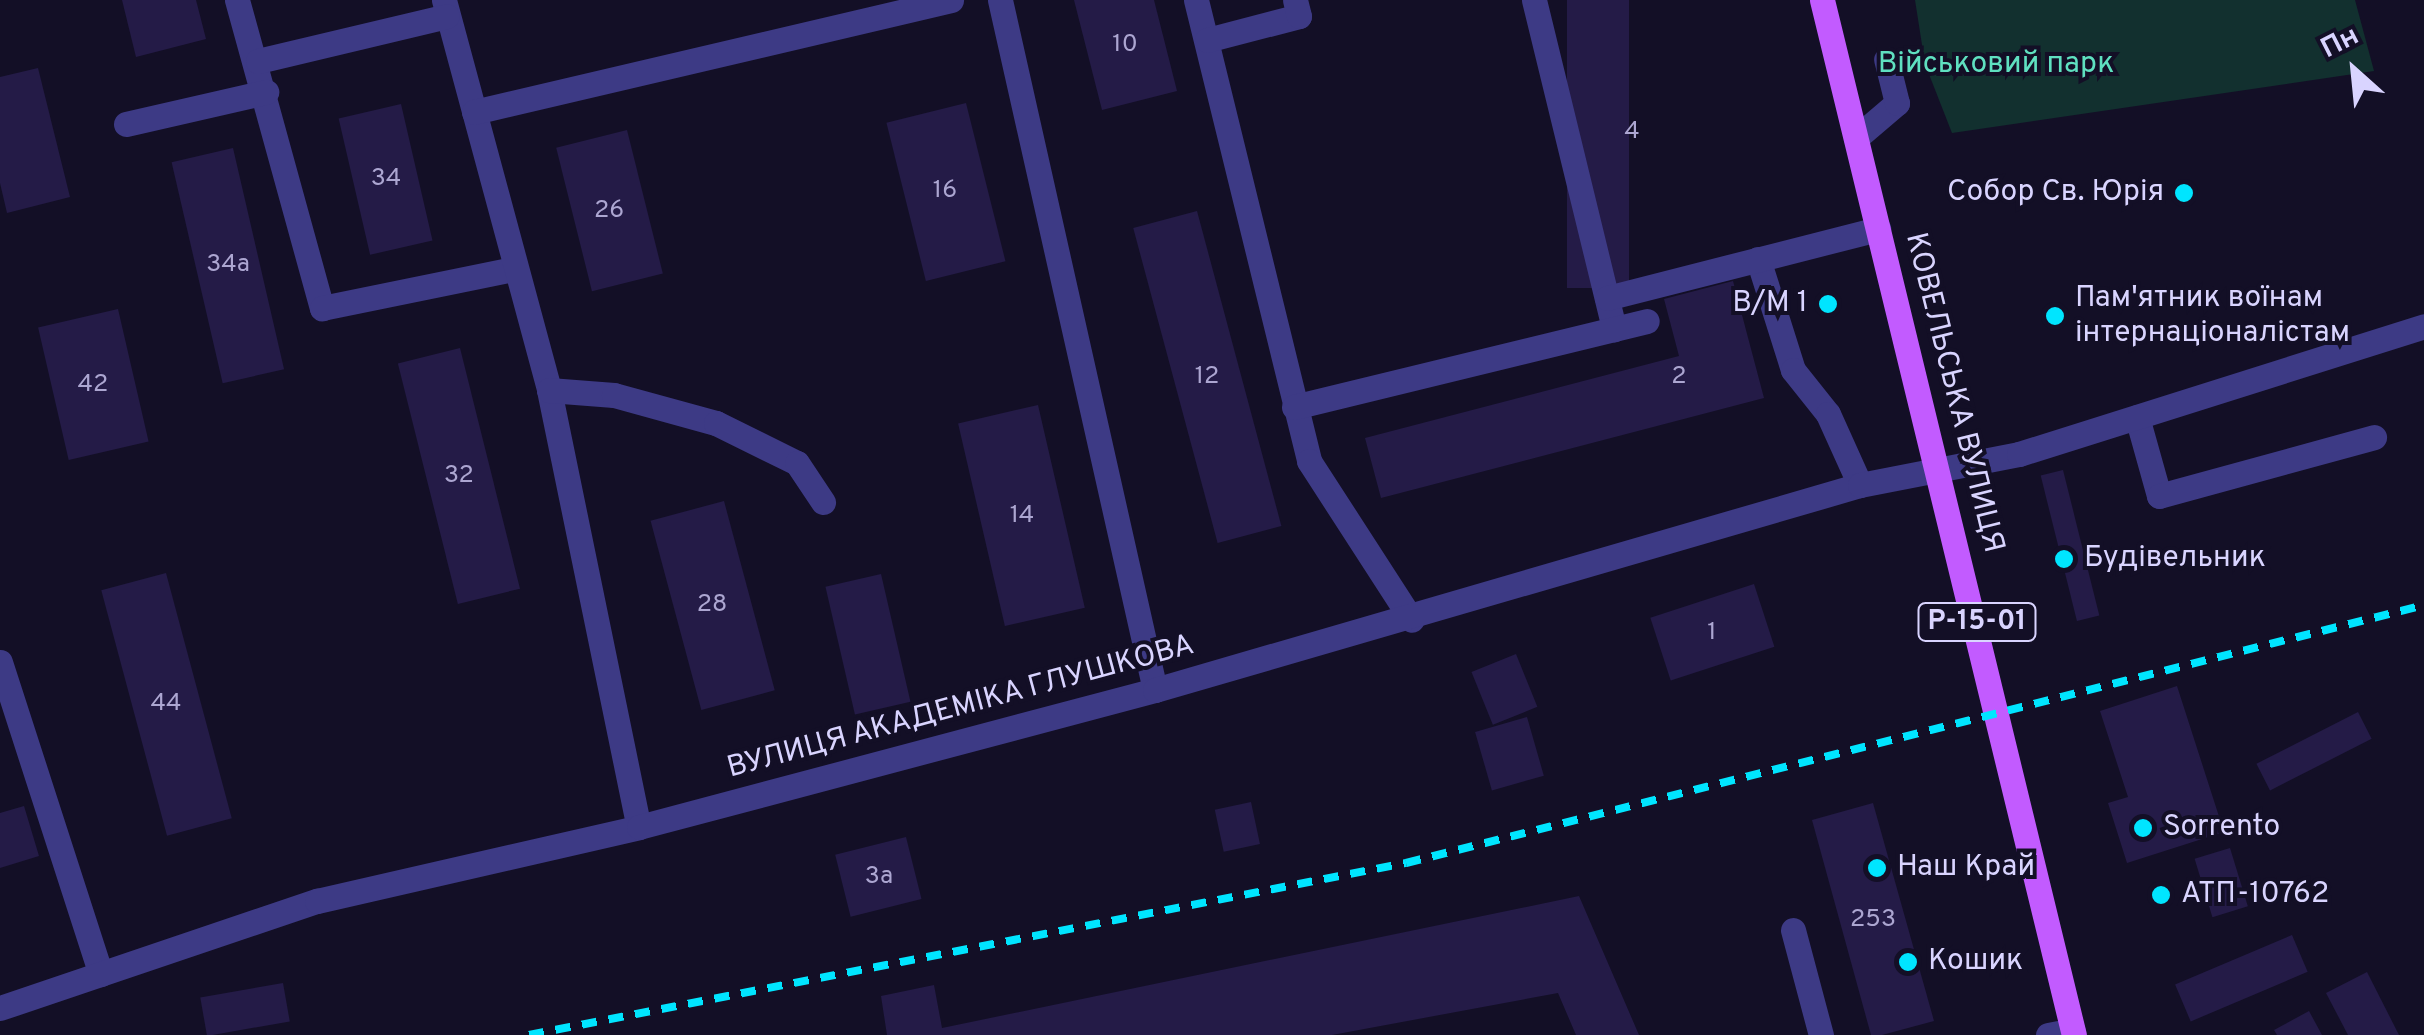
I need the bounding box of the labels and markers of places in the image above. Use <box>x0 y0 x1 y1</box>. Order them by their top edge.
place label: Собор Св. Юрія <box>1947 175 2164 211</box>
marker: Собор Св. Юрія <box>2173 182 2195 204</box>
place label: Пам'ятник воїнам інтернаціоналістам <box>2075 281 2350 352</box>
place label: В/М 1 <box>1732 286 1808 322</box>
marker: В/М 1 <box>1817 293 1839 315</box>
marker: Пам'ятник воїнам інтернаціоналістам <box>2044 305 2066 327</box>
place label: Будівельник <box>2084 541 2266 577</box>
marker: Будівельник <box>2053 548 2075 570</box>
place label: Sorrento <box>2163 810 2280 846</box>
marker: Sorrento <box>2132 817 2154 839</box>
place label: Наш Край <box>1897 850 2035 886</box>
marker: Наш Край <box>1866 857 1888 879</box>
place label: АТП-10762 <box>2181 877 2329 913</box>
marker: АТП-10762 <box>2150 884 2172 906</box>
place label: Кошик <box>1928 944 2023 980</box>
marker: Кошик <box>1897 951 1919 973</box>

